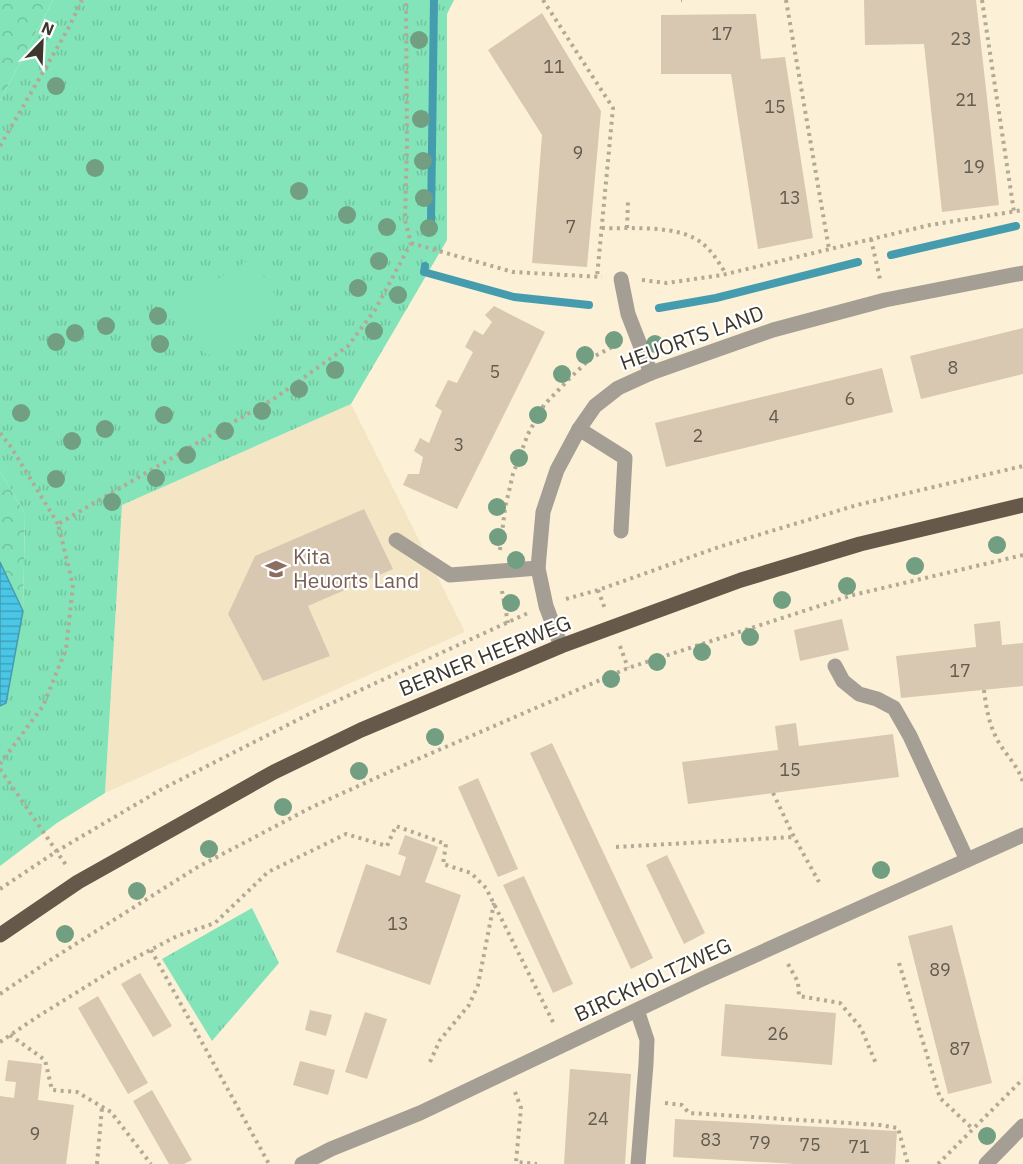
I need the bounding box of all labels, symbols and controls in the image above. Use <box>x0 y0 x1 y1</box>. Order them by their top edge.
north arrow <box>12 12 72 72</box>
text: N <box>39 17 57 40</box>
house number: 17 <box>711 22 733 45</box>
house number: 23 <box>950 27 972 50</box>
house number: 11 <box>543 55 565 78</box>
house number: 21 <box>955 88 977 111</box>
house number: 15 <box>764 95 786 118</box>
house number: 9 <box>573 141 583 164</box>
house number: 19 <box>963 155 985 178</box>
house number: 13 <box>779 186 801 209</box>
house number: 7 <box>566 215 576 238</box>
street label: HEUORTS LAND <box>616 298 768 376</box>
house number: 8 <box>948 356 958 379</box>
house number: 5 <box>490 360 500 383</box>
house number: 6 <box>845 387 855 410</box>
house number: 4 <box>769 405 780 428</box>
house number: 2 <box>693 424 703 447</box>
house number: 3 <box>454 433 464 456</box>
place label: Kita Heuorts Land <box>293 542 419 594</box>
school or university icon: Kita Heuorts Land <box>264 557 288 581</box>
street label: BERNER HEERWEG <box>395 608 575 702</box>
house number: 17 <box>949 659 971 682</box>
house number: 15 <box>779 758 801 781</box>
house number: 13 <box>387 912 409 935</box>
street label: BIRCKHOLTZWEG <box>570 930 736 1028</box>
house number: 89 <box>929 958 951 981</box>
house number: 26 <box>767 1022 789 1045</box>
house number: 87 <box>949 1037 971 1060</box>
house number: 24 <box>587 1107 609 1130</box>
house number: 9 <box>30 1122 40 1145</box>
house number: 83 <box>700 1128 722 1151</box>
house number: 79 <box>749 1131 771 1154</box>
house number: 75 <box>799 1133 821 1156</box>
house number: 71 <box>848 1135 870 1158</box>

